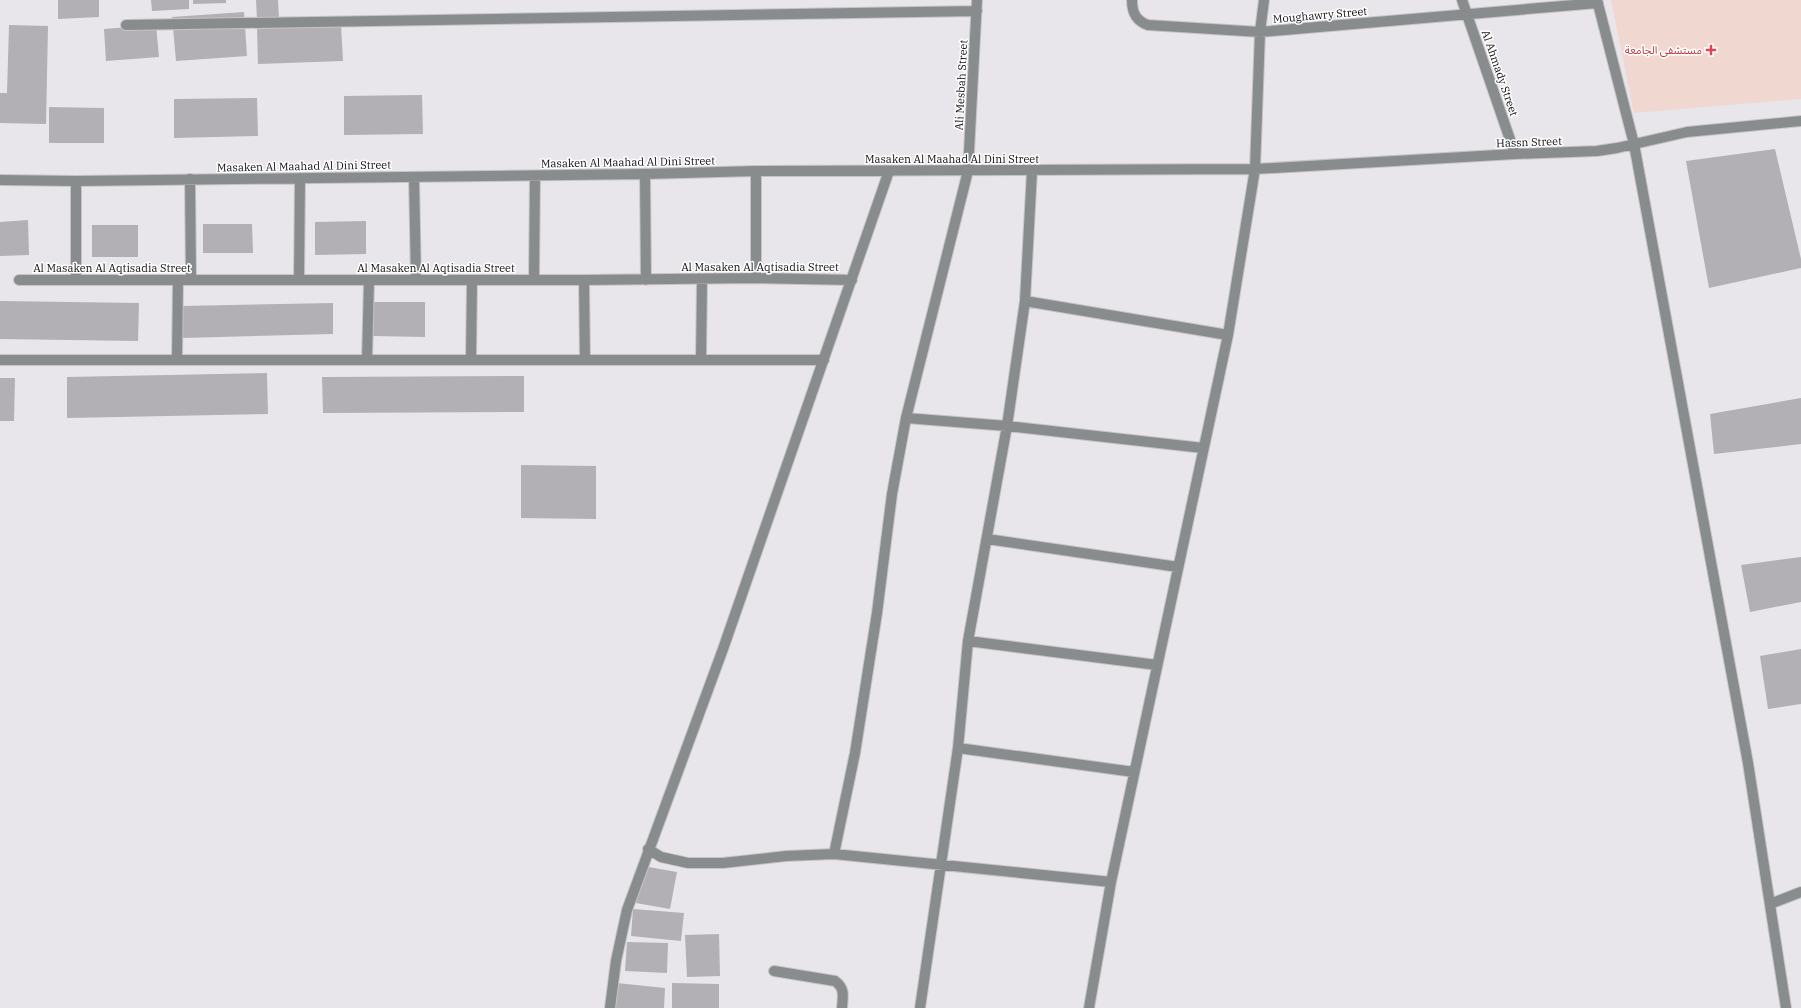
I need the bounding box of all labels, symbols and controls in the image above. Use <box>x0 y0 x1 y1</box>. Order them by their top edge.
street label: Moughawry Street <box>1272 4 1368 26</box>
street label: Al Ahmady Street <box>1479 28 1521 118</box>
street label: Ali Mesbah Street <box>952 39 970 131</box>
place label: مستشفى الجامعة <box>1625 43 1702 57</box>
marker: مستشفى الجامعة <box>1705 44 1717 56</box>
street label: Hassn Street <box>1496 134 1562 150</box>
street label: Masaken Al Maahad Al Dini Street <box>865 152 1039 166</box>
street label: Masaken Al Maahad Al Dini Street <box>541 153 715 171</box>
street label: Masaken Al Maahad Al Dini Street <box>217 157 391 175</box>
street label: Al Masaken Al Aqtisadia Street <box>681 260 839 274</box>
street label: Al Masaken Al Aqtisadia Street <box>33 261 191 275</box>
street label: Al Masaken Al Aqtisadia Street <box>357 261 515 275</box>

